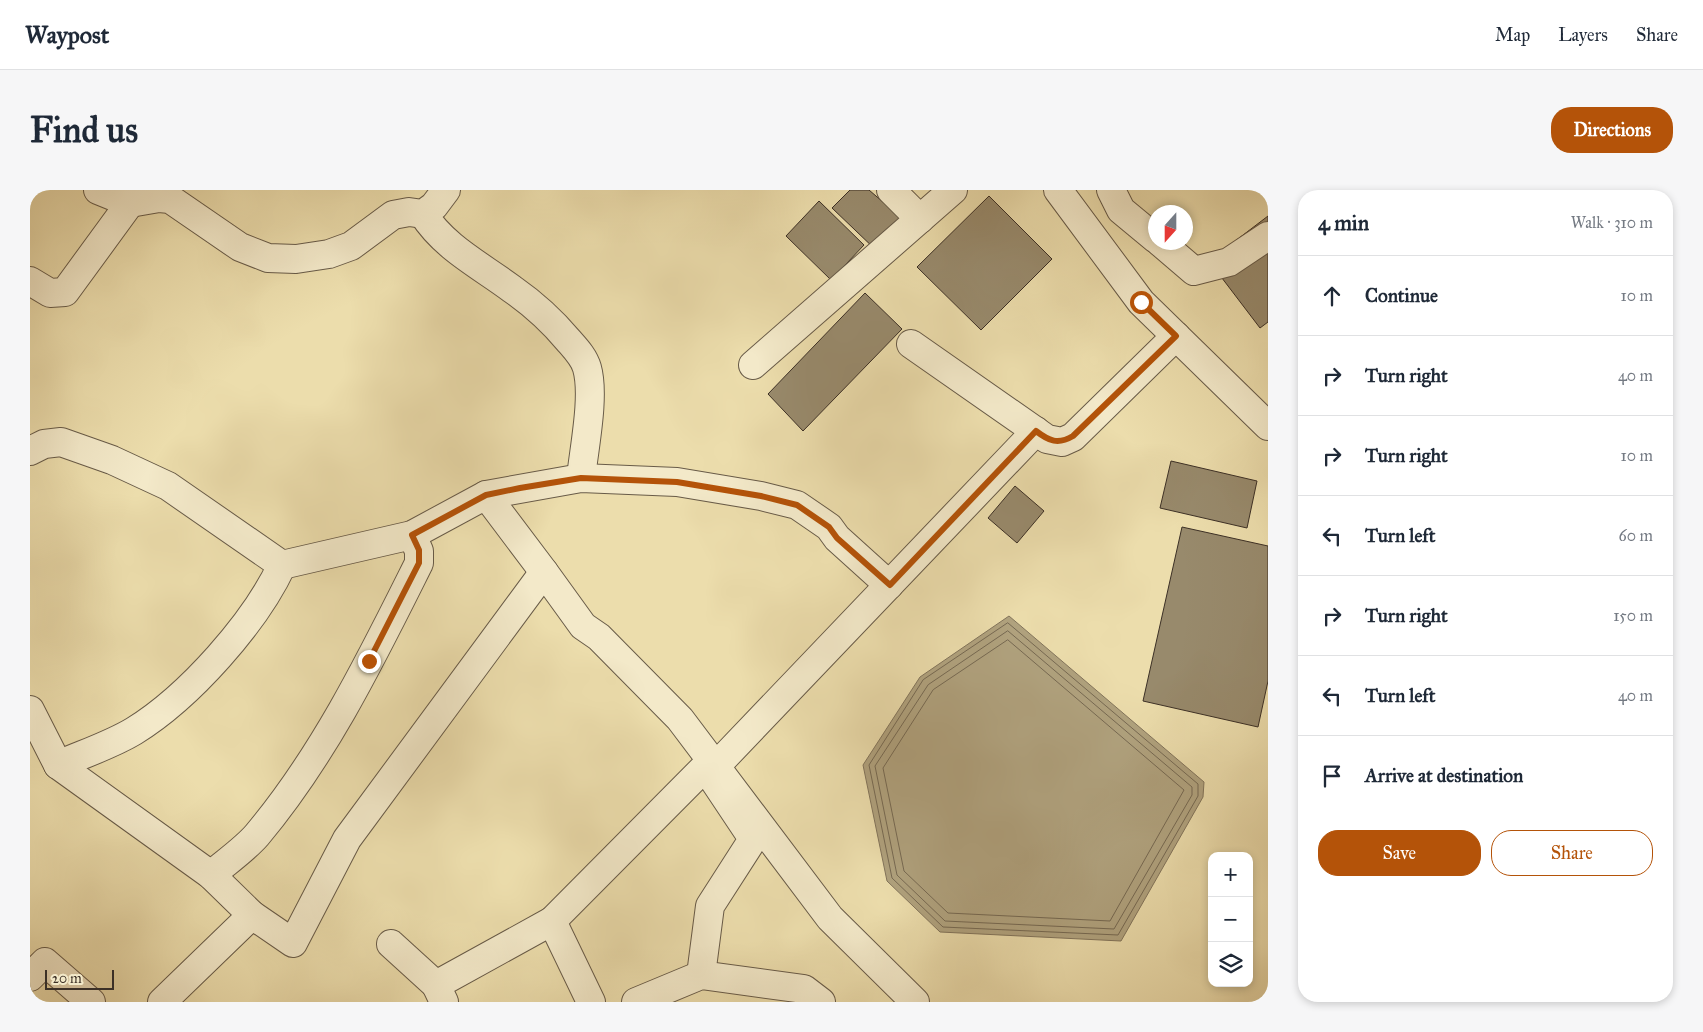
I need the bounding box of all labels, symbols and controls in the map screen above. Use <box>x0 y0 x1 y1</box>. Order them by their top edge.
text: Waypost <box>25 20 109 50</box>
text: Map <box>1495 24 1530 46</box>
text: Layers <box>1558 24 1608 46</box>
text: Share <box>1636 24 1678 46</box>
button: Directions <box>1551 107 1673 153</box>
text: Find us <box>30 109 138 152</box>
north arrow <box>1148 205 1193 250</box>
text: 4 min <box>1318 210 1369 236</box>
text: Walk · 310 m <box>1571 213 1653 232</box>
icon: ahead <box>1318 282 1346 310</box>
text: Continue <box>1365 284 1438 307</box>
text: 10 m <box>1621 286 1653 305</box>
route start <box>1130 291 1153 314</box>
icon: right <box>1318 362 1346 390</box>
text: Turn right <box>1365 364 1448 387</box>
text: 40 m <box>1618 366 1653 385</box>
icon: right <box>1318 442 1346 470</box>
text: Turn right <box>1365 444 1448 467</box>
text: 10 m <box>1621 446 1653 465</box>
icon: left <box>1318 522 1346 550</box>
text: Turn left <box>1365 524 1435 547</box>
text: 60 m <box>1619 526 1653 545</box>
icon: right <box>1318 602 1346 630</box>
text: Turn right <box>1365 604 1448 627</box>
text: 150 m <box>1613 606 1653 625</box>
route end <box>358 650 381 673</box>
icon: left <box>1318 682 1346 710</box>
text: Turn left <box>1365 684 1435 707</box>
text: 40 m <box>1618 686 1653 705</box>
icon: arrive <box>1318 762 1346 790</box>
text: Arrive at destination <box>1365 764 1523 787</box>
button: Save <box>1318 830 1481 876</box>
button: Share <box>1491 830 1653 876</box>
map controls <box>1208 852 1253 987</box>
button: + <box>1208 852 1253 897</box>
button: − <box>1208 897 1253 942</box>
button: layers <box>1208 942 1253 987</box>
scale bar <box>45 967 114 990</box>
text: 20 m <box>52 970 82 987</box>

